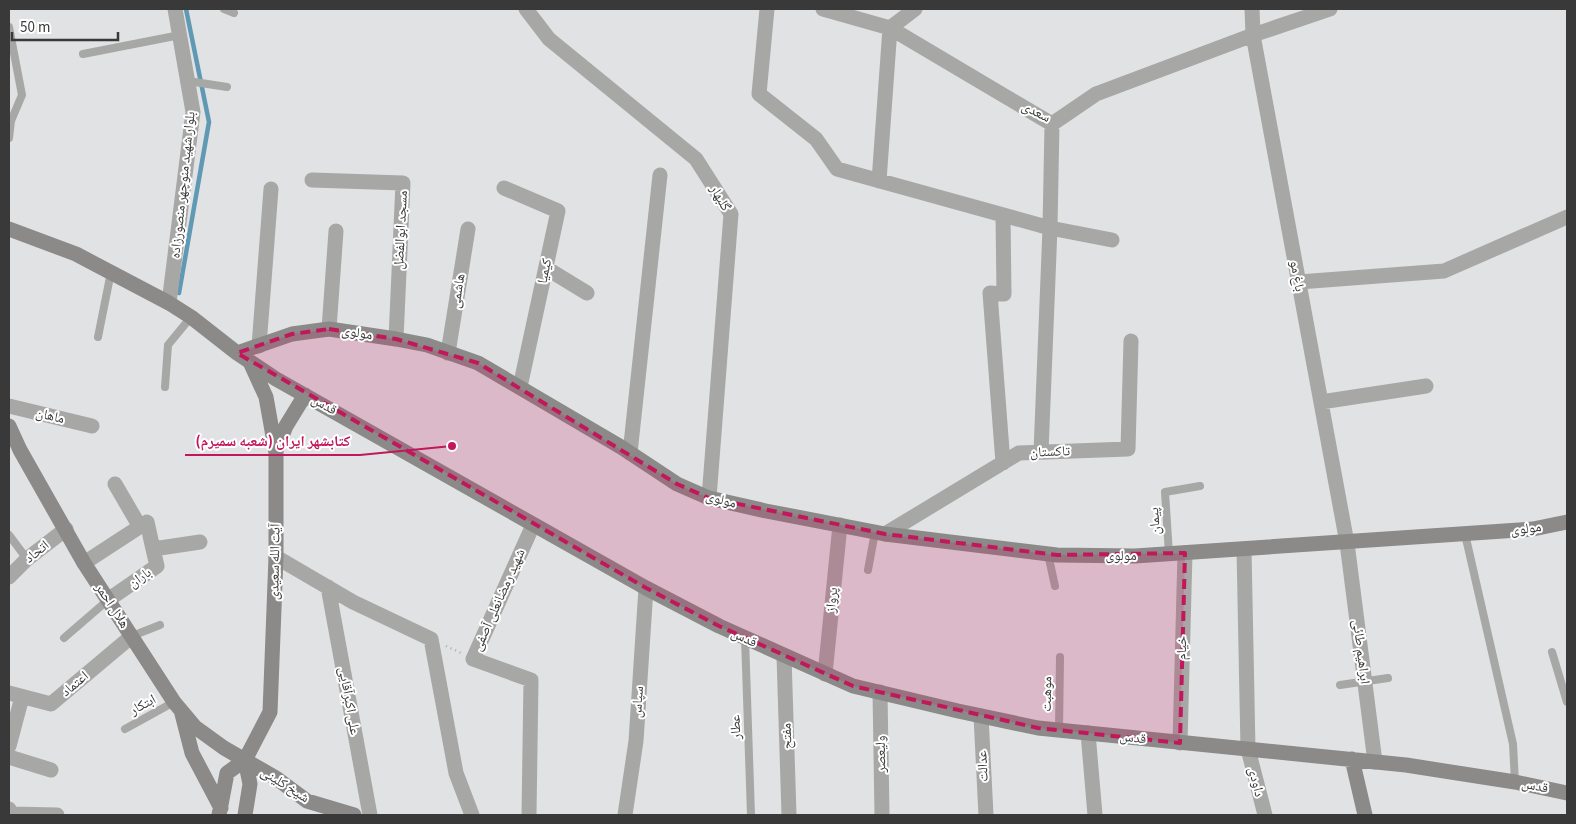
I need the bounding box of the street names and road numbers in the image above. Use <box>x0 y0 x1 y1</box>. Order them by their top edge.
street label: سعدی <box>1018 96 1054 128</box>
street label: بلوار شهید منوچهر منصورزاده <box>165 110 201 259</box>
street label: گلبهار <box>704 180 736 215</box>
street label: مسجد ابوالفضل <box>389 190 413 270</box>
street label: کیمیا <box>533 256 557 285</box>
street label: باغ مو <box>1284 259 1310 293</box>
street label: هاشمی <box>445 272 471 310</box>
street label: مولوی <box>340 321 374 345</box>
street label: قدس <box>307 390 341 420</box>
street label: ماهان <box>34 403 66 429</box>
street label: تاکستان <box>1030 441 1071 463</box>
street label: مولوی <box>703 486 739 514</box>
street label: پیمان <box>1144 506 1166 535</box>
street label: مولوی <box>1509 517 1543 541</box>
street label: آیت الله سعیدی <box>264 523 286 600</box>
street label: اتحاد <box>20 536 54 568</box>
street label: شهید رمضانعلی آصفی <box>467 546 531 654</box>
street label: مولوی <box>1105 546 1137 566</box>
street label: باران <box>124 563 156 593</box>
street label: هلال احمر <box>89 579 134 633</box>
street label: پرواز <box>821 586 843 615</box>
street label: ابراهیم طائی <box>1347 619 1375 685</box>
street label: قدس <box>728 623 760 653</box>
street label: خیام <box>1172 636 1192 660</box>
street label: علی اکبرآقایی <box>333 665 365 737</box>
street label: اعتماد <box>57 667 93 701</box>
street label: موهبت <box>1037 676 1057 712</box>
street label: سپاس <box>627 685 649 719</box>
street label: ابتکار <box>125 690 160 721</box>
street label: عطار <box>726 714 746 741</box>
street label: مفتح <box>777 723 797 749</box>
street label: قدس <box>1119 727 1147 749</box>
street label: ولیعصر <box>871 735 891 774</box>
street label: عدالت <box>972 750 994 782</box>
street label: شیخ کلینی <box>257 762 313 808</box>
street label: داودی <box>1243 765 1269 799</box>
street label: قدس <box>1520 773 1550 799</box>

